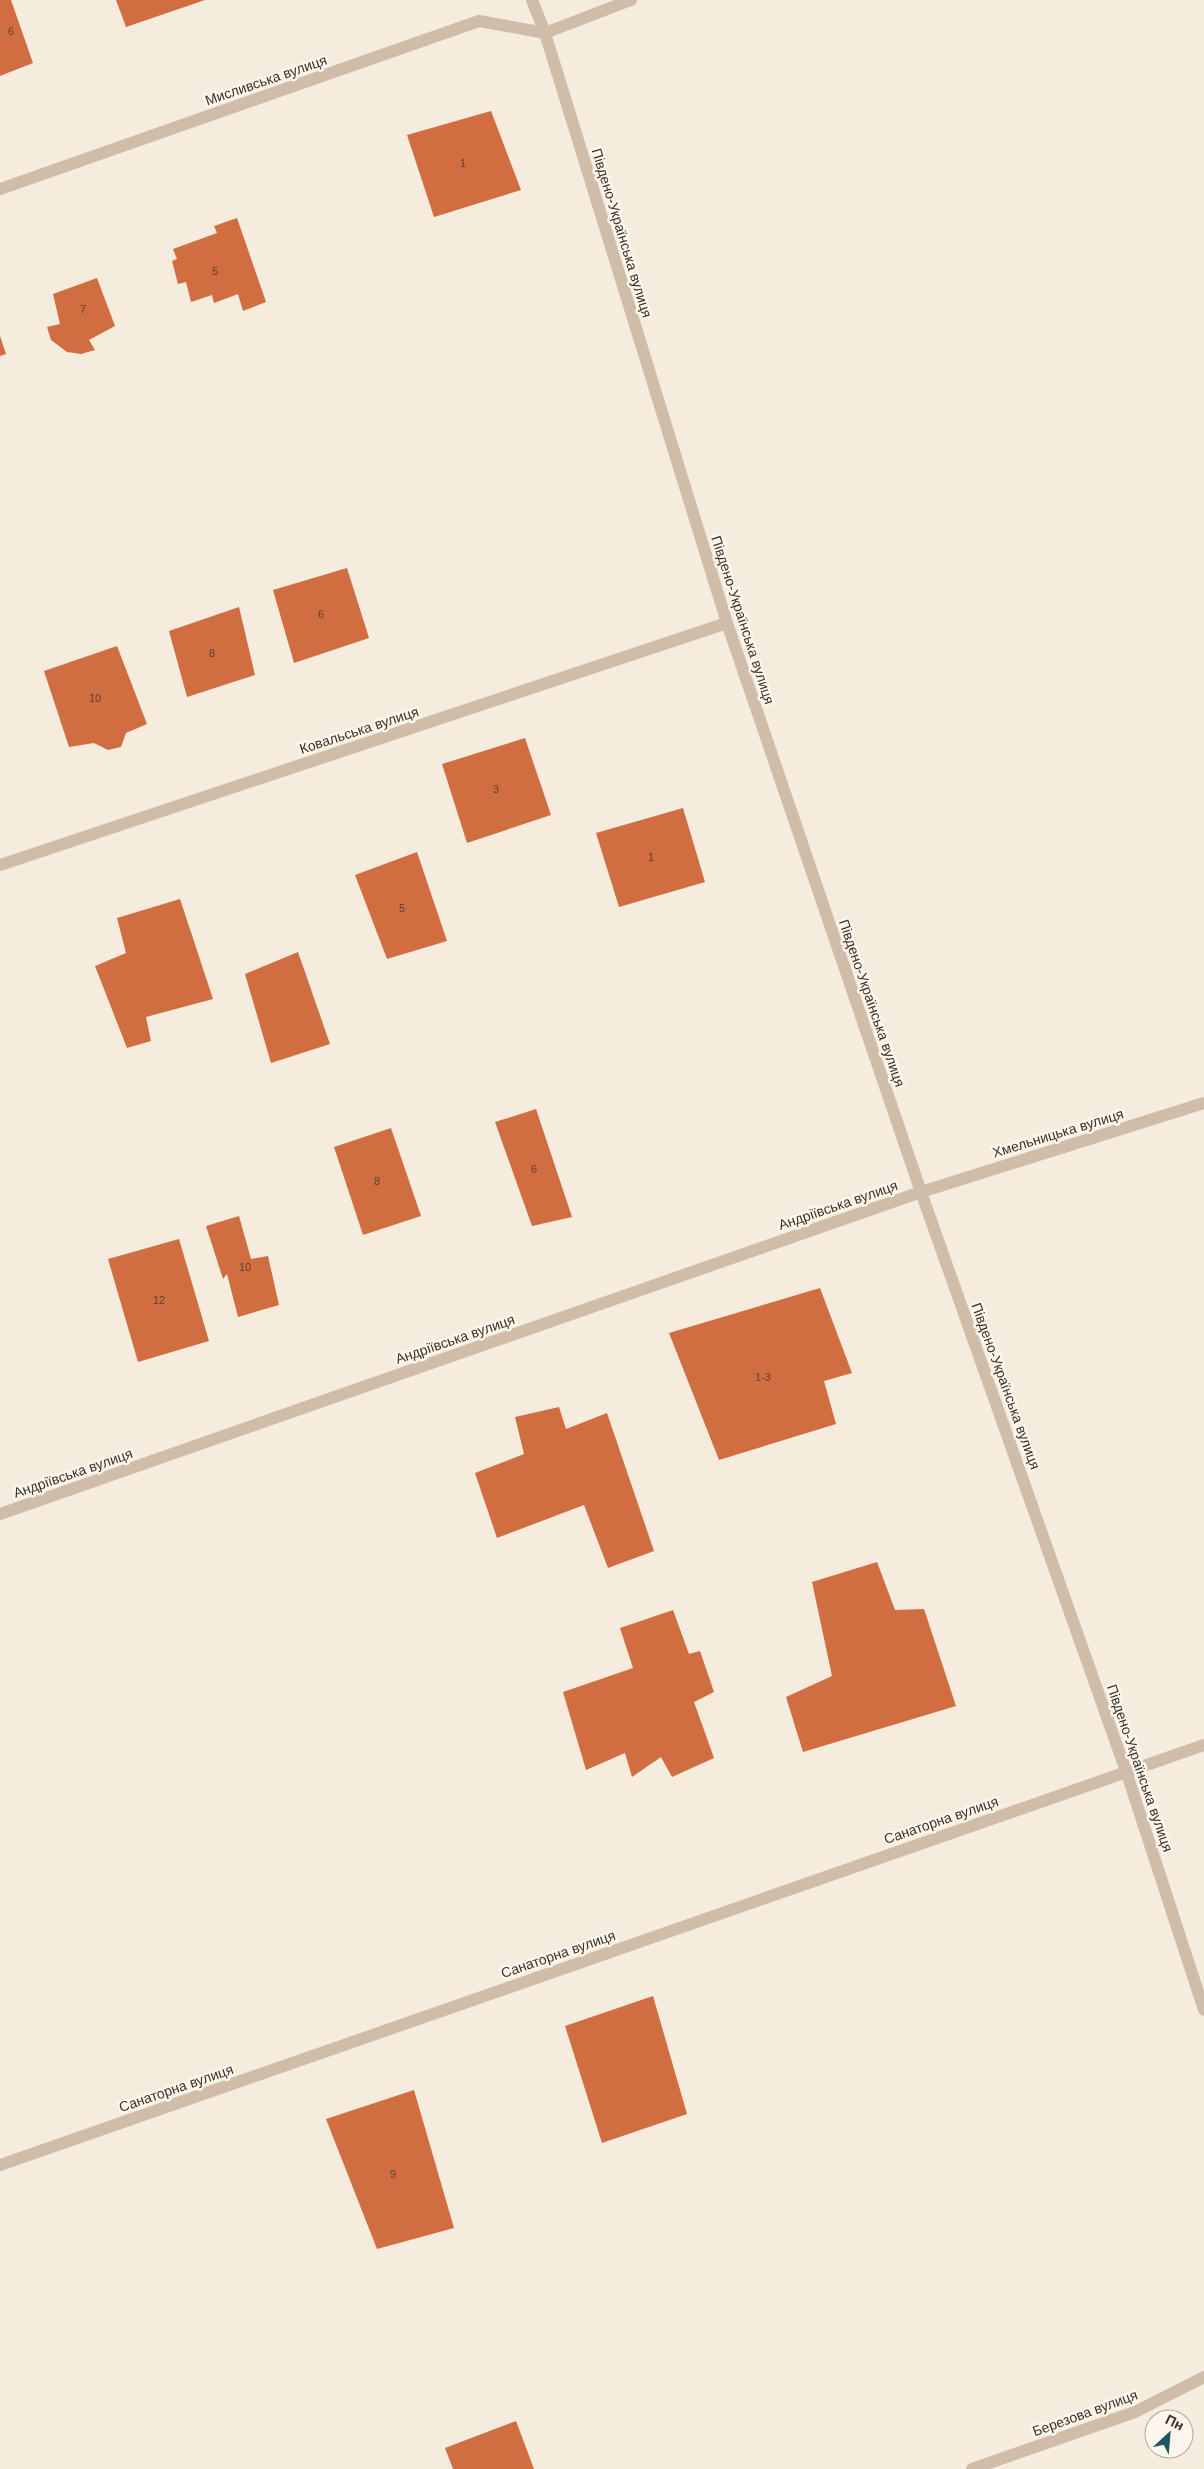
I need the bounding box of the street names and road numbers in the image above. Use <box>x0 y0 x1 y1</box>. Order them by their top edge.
street label: Мисливська вулиця <box>203 52 329 108</box>
street label: Південо-Українська вулиця <box>589 147 655 319</box>
street label: Південо-Українська вулиця <box>708 534 778 706</box>
street label: Ковальська вулиця <box>297 703 421 757</box>
street label: Південо-Українська вулиця <box>836 917 908 1089</box>
street label: Хмельницька вулиця <box>991 1105 1125 1161</box>
street label: Андріївська вулиця <box>776 1177 900 1233</box>
street label: Південо-Українська вулиця <box>968 1301 1044 1471</box>
street label: Андріївська вулиця <box>393 1311 517 1367</box>
street label: Андріївська вулиця <box>11 1445 135 1501</box>
street label: Південо-Українська вулиця <box>1104 1682 1176 1854</box>
street label: Санаторна вулиця <box>882 1793 1000 1847</box>
street label: Санаторна вулиця <box>499 1927 617 1981</box>
street label: Санаторна вулиця <box>117 2061 235 2115</box>
street label: Березова вулиця <box>1030 2387 1140 2439</box>

